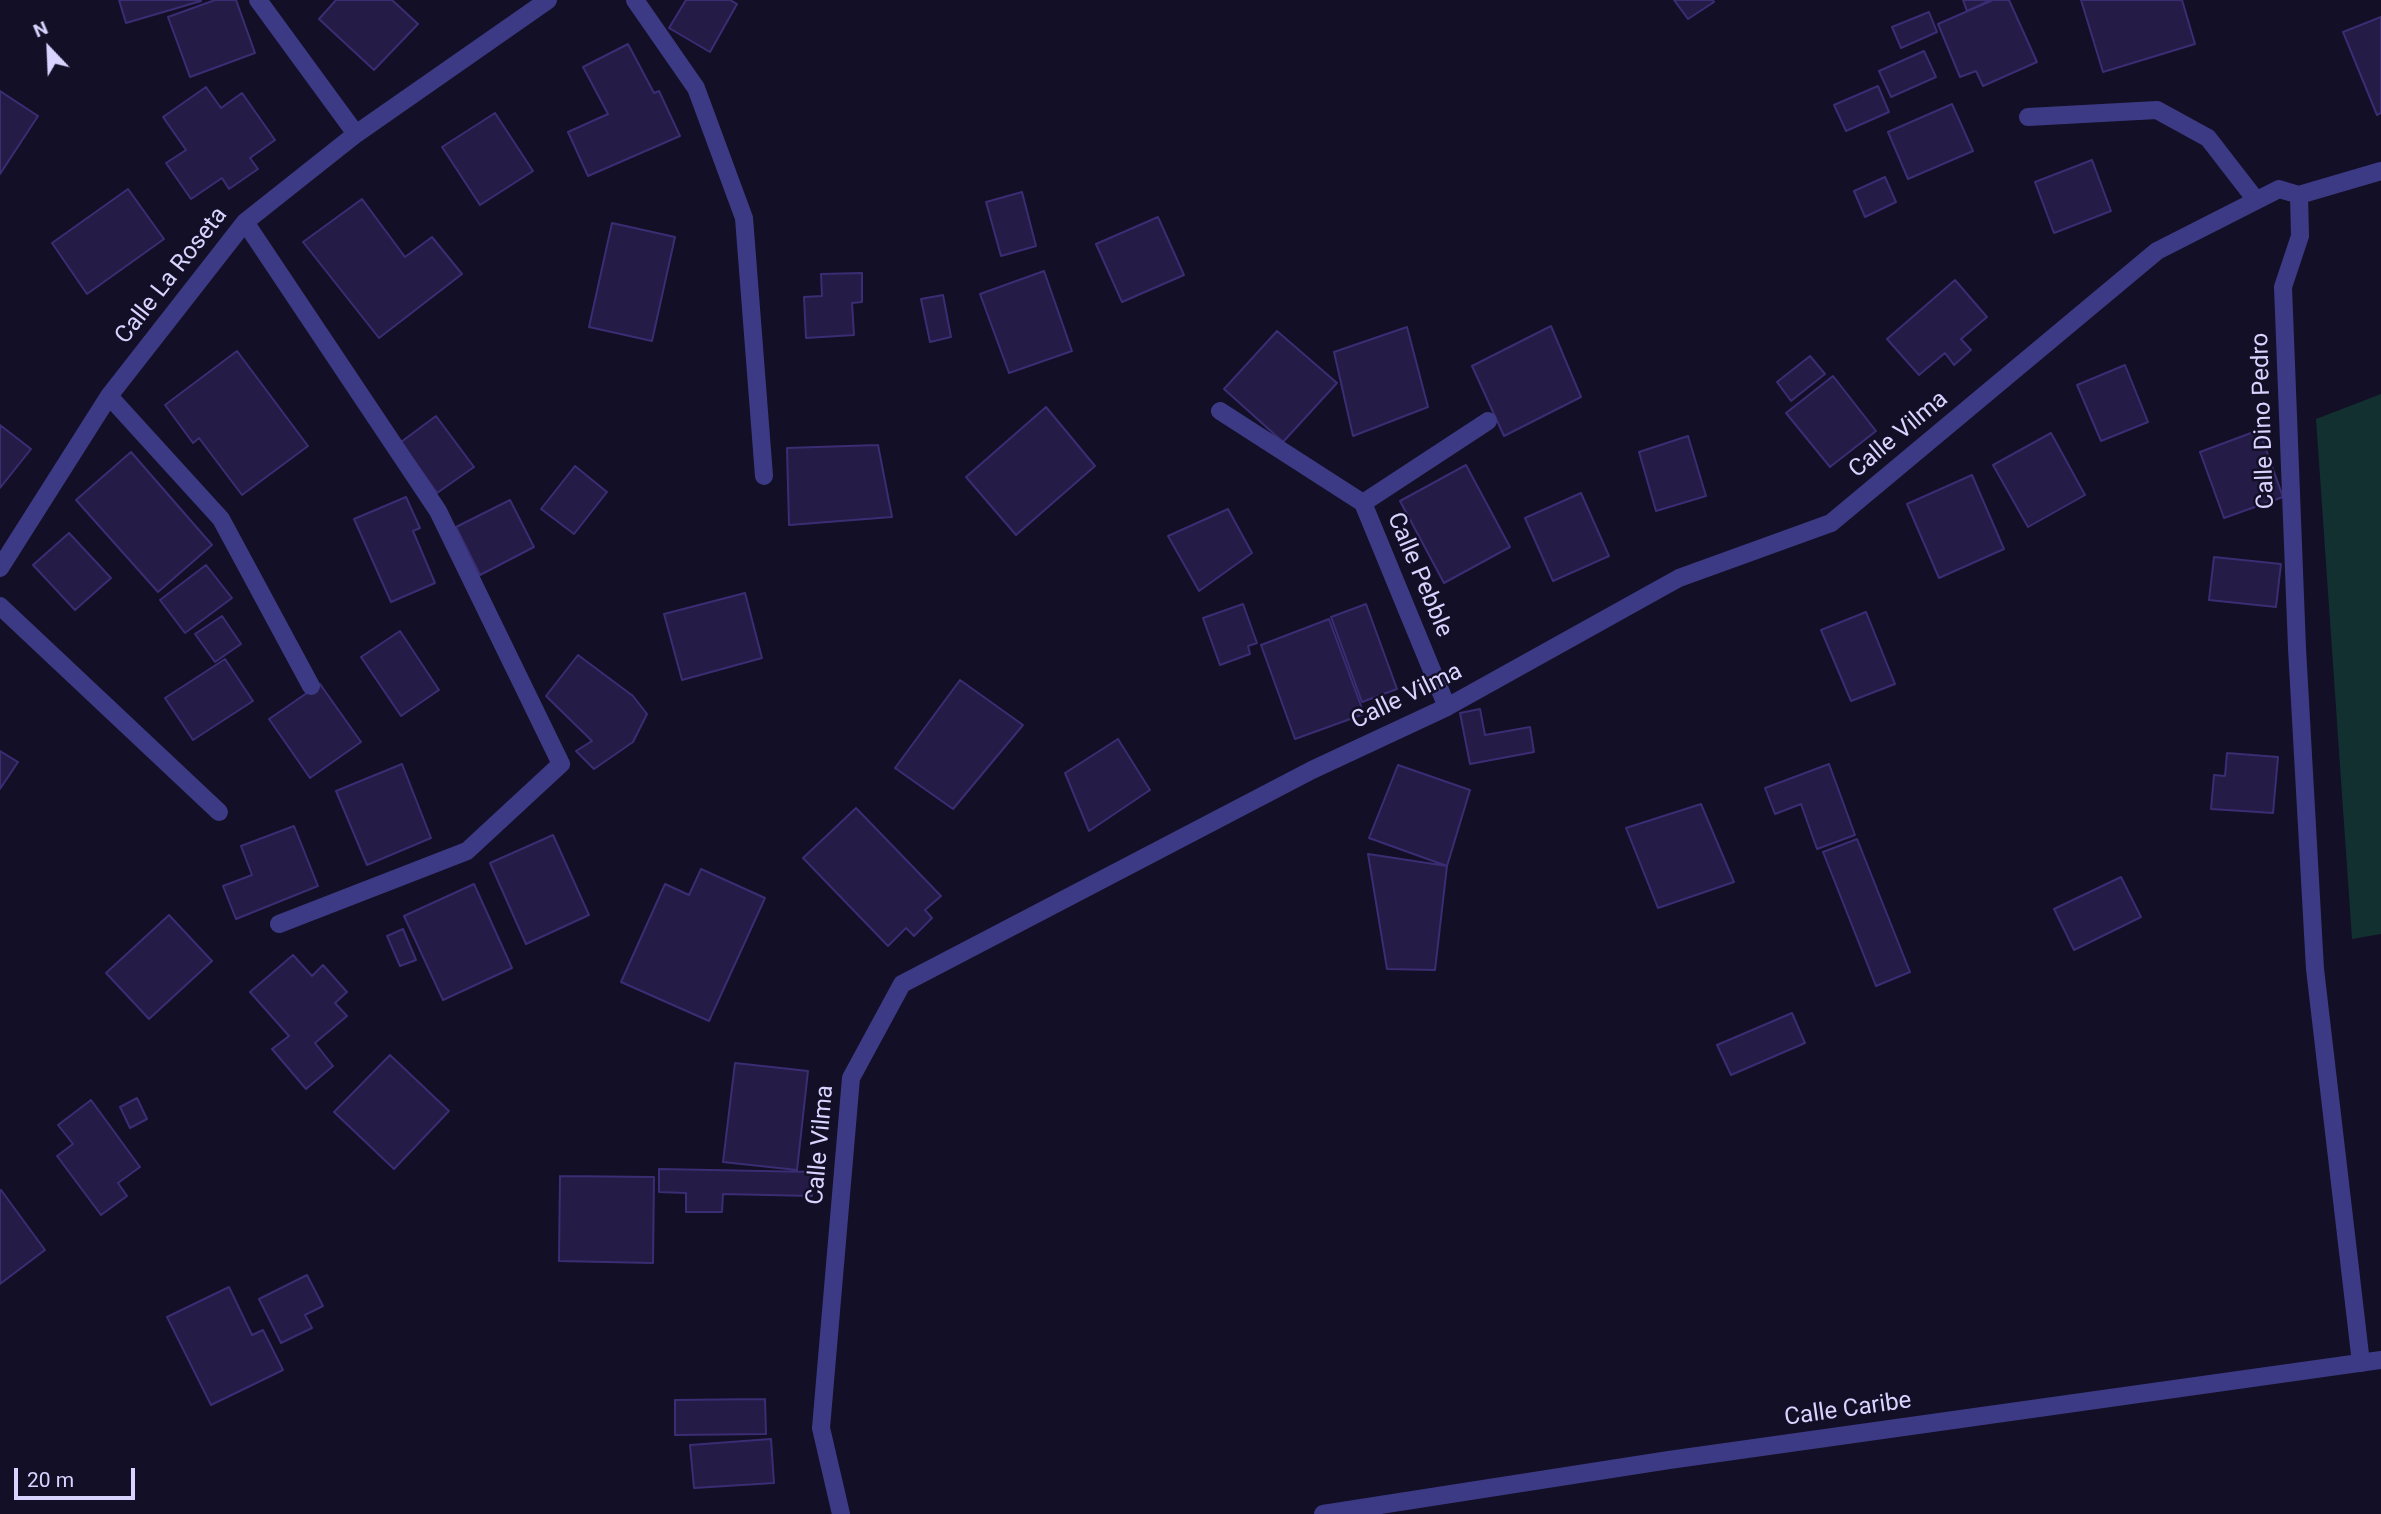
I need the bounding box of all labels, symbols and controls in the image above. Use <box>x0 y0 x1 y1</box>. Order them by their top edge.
north arrow <box>14 14 84 84</box>
text: N <box>30 16 51 42</box>
street label: Calle La Roseta <box>110 202 234 350</box>
street label: Calle Dino Pedro <box>2247 332 2281 510</box>
street label: Calle Vilma <box>1844 385 1954 485</box>
street label: Calle Pebble <box>1380 509 1458 641</box>
street label: Calle Vilma <box>1347 658 1467 736</box>
street label: Calle Vilma <box>801 1084 841 1206</box>
street label: Calle Caribe <box>1783 1387 1913 1433</box>
scale bar <box>18 1454 138 1498</box>
text: 20 m <box>27 1468 74 1492</box>

